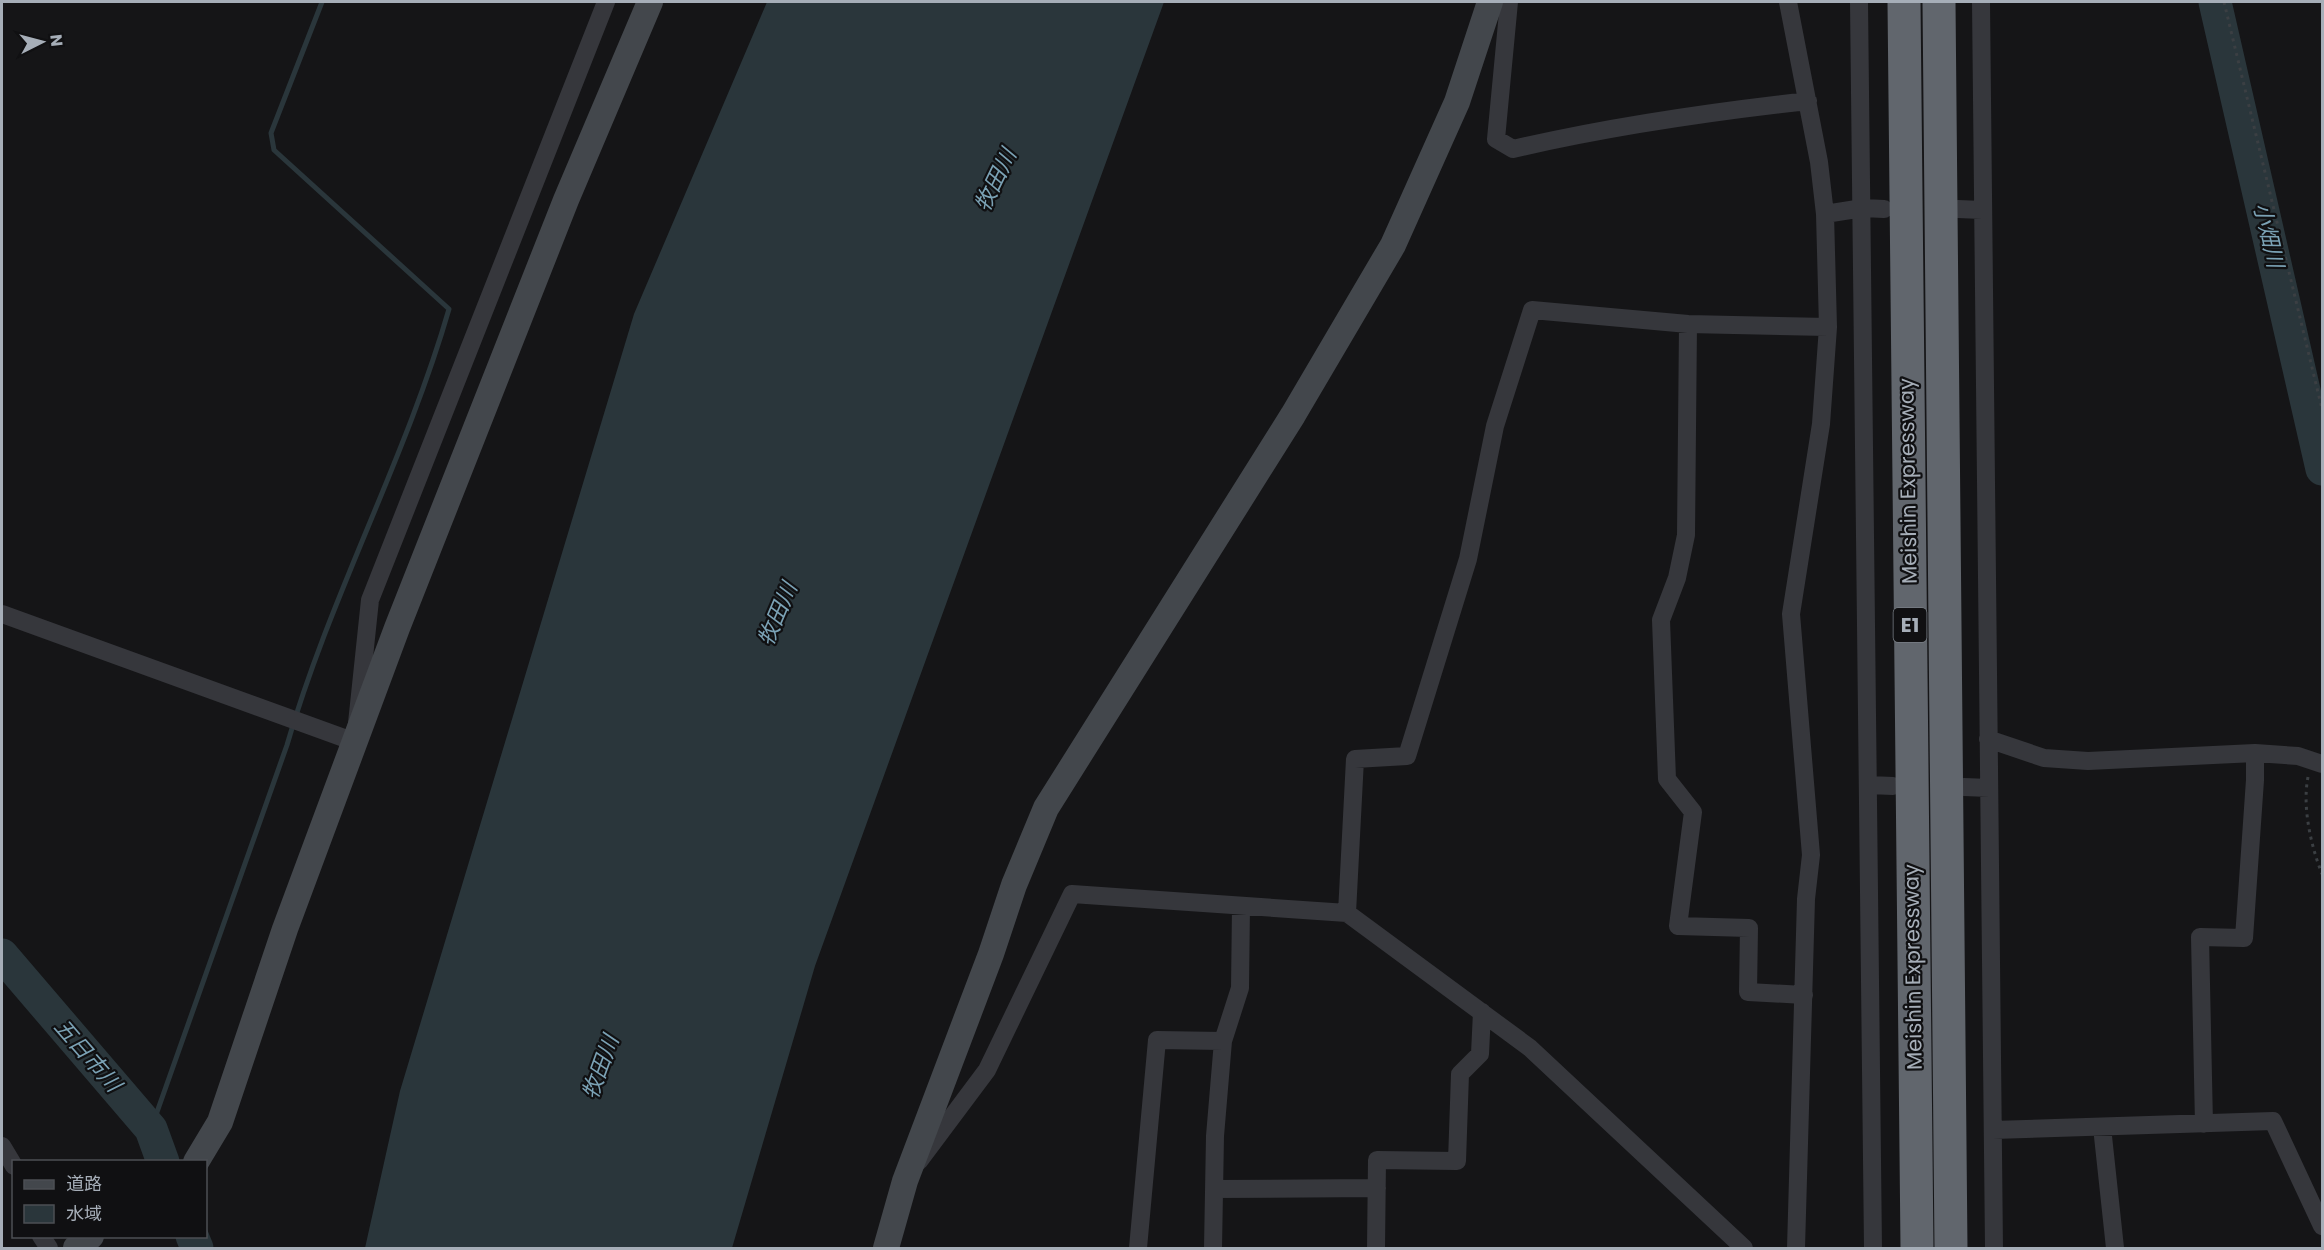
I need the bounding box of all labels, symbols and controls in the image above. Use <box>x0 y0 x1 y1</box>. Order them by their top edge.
north arrow <box>12 12 72 72</box>
text: N <box>44 33 68 48</box>
water label: 牧田川 <box>967 142 1025 217</box>
water label: 小畑川 <box>2246 199 2291 273</box>
street label: Meishin Expressway <box>1891 378 1924 584</box>
water label: 牧田川 <box>750 576 805 651</box>
road number: E1 <box>1894 608 1926 642</box>
street label: Meishin Expressway <box>1896 864 1929 1070</box>
water label: 五日市川 <box>47 1012 129 1100</box>
water label: 牧田川 <box>575 1029 627 1103</box>
legend <box>12 1160 207 1238</box>
text: 道路 <box>66 1171 102 1196</box>
text: 水域 <box>66 1201 102 1226</box>

